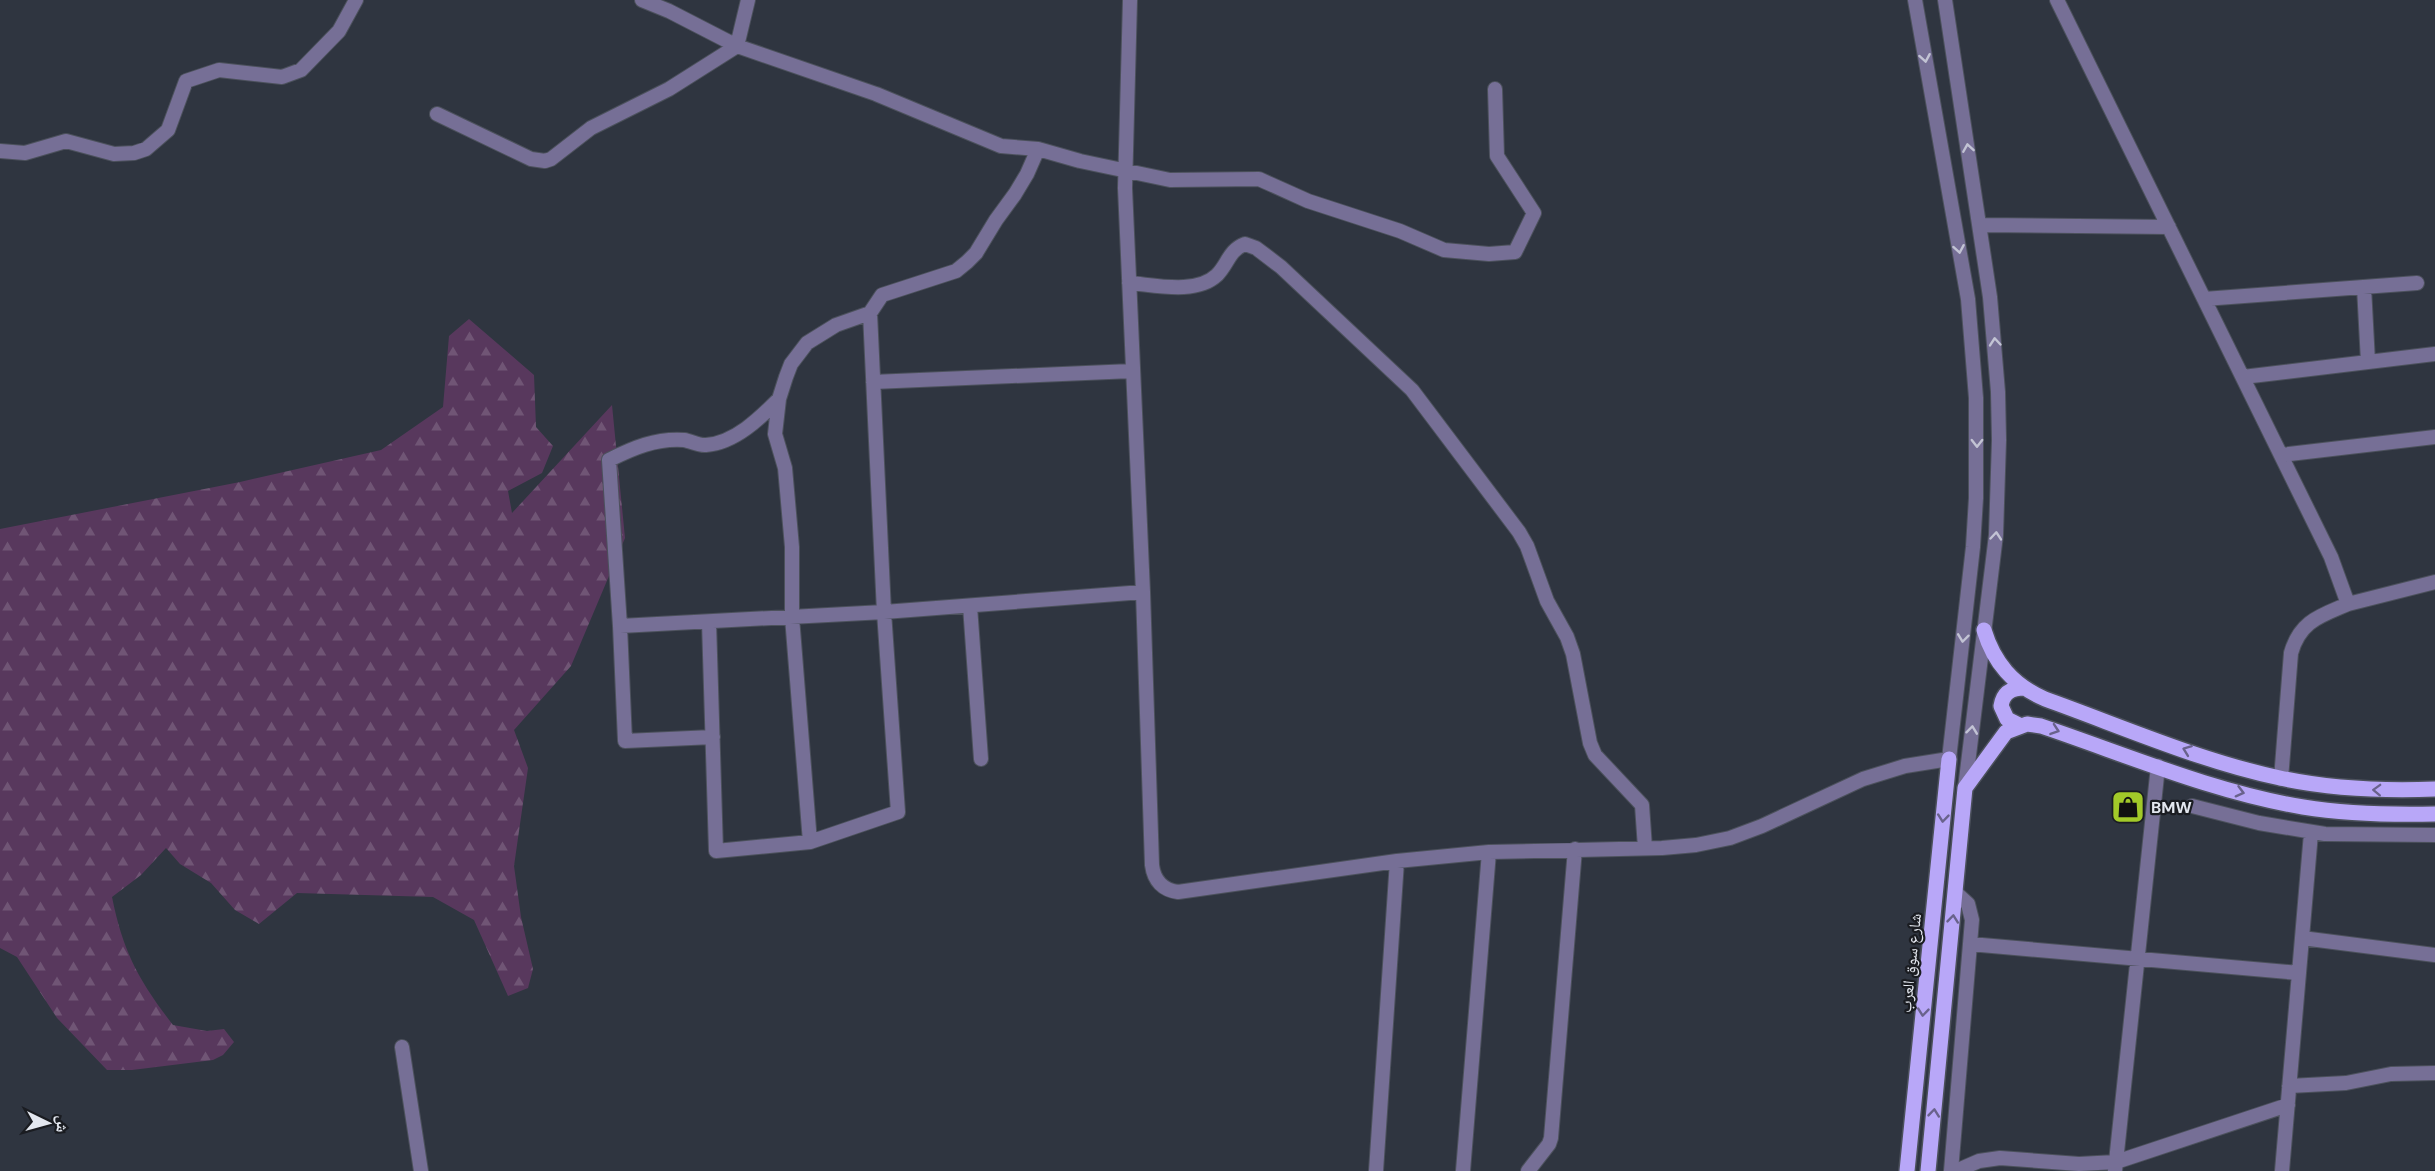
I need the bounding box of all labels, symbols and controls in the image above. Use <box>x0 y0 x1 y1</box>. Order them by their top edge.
one-way arrow <box>1918 52 1931 62</box>
one-way arrow <box>1962 144 1974 153</box>
one-way arrow <box>1953 245 1965 254</box>
one-way arrow <box>1989 337 2002 346</box>
one-way arrow <box>1971 439 1983 448</box>
one-way arrow <box>1989 532 2002 541</box>
one-way arrow <box>1957 633 1970 642</box>
one-way arrow <box>2049 723 2060 736</box>
one-way arrow <box>1966 725 1978 734</box>
one-way arrow <box>2182 745 2192 758</box>
one-way arrow <box>2372 783 2381 796</box>
one-way arrow <box>2235 785 2245 798</box>
shop icon: BMW <box>2110 789 2146 825</box>
place label: BMW <box>2151 797 2192 818</box>
one-way arrow <box>1937 813 1950 822</box>
street label: شارع سوق العرب <box>1895 912 1926 1014</box>
one-way arrow <box>1946 914 1959 923</box>
one-way arrow <box>1917 1007 1930 1016</box>
north arrow <box>18 1093 78 1153</box>
one-way arrow <box>1927 1108 1940 1117</box>
text: ش <box>51 1115 74 1134</box>

